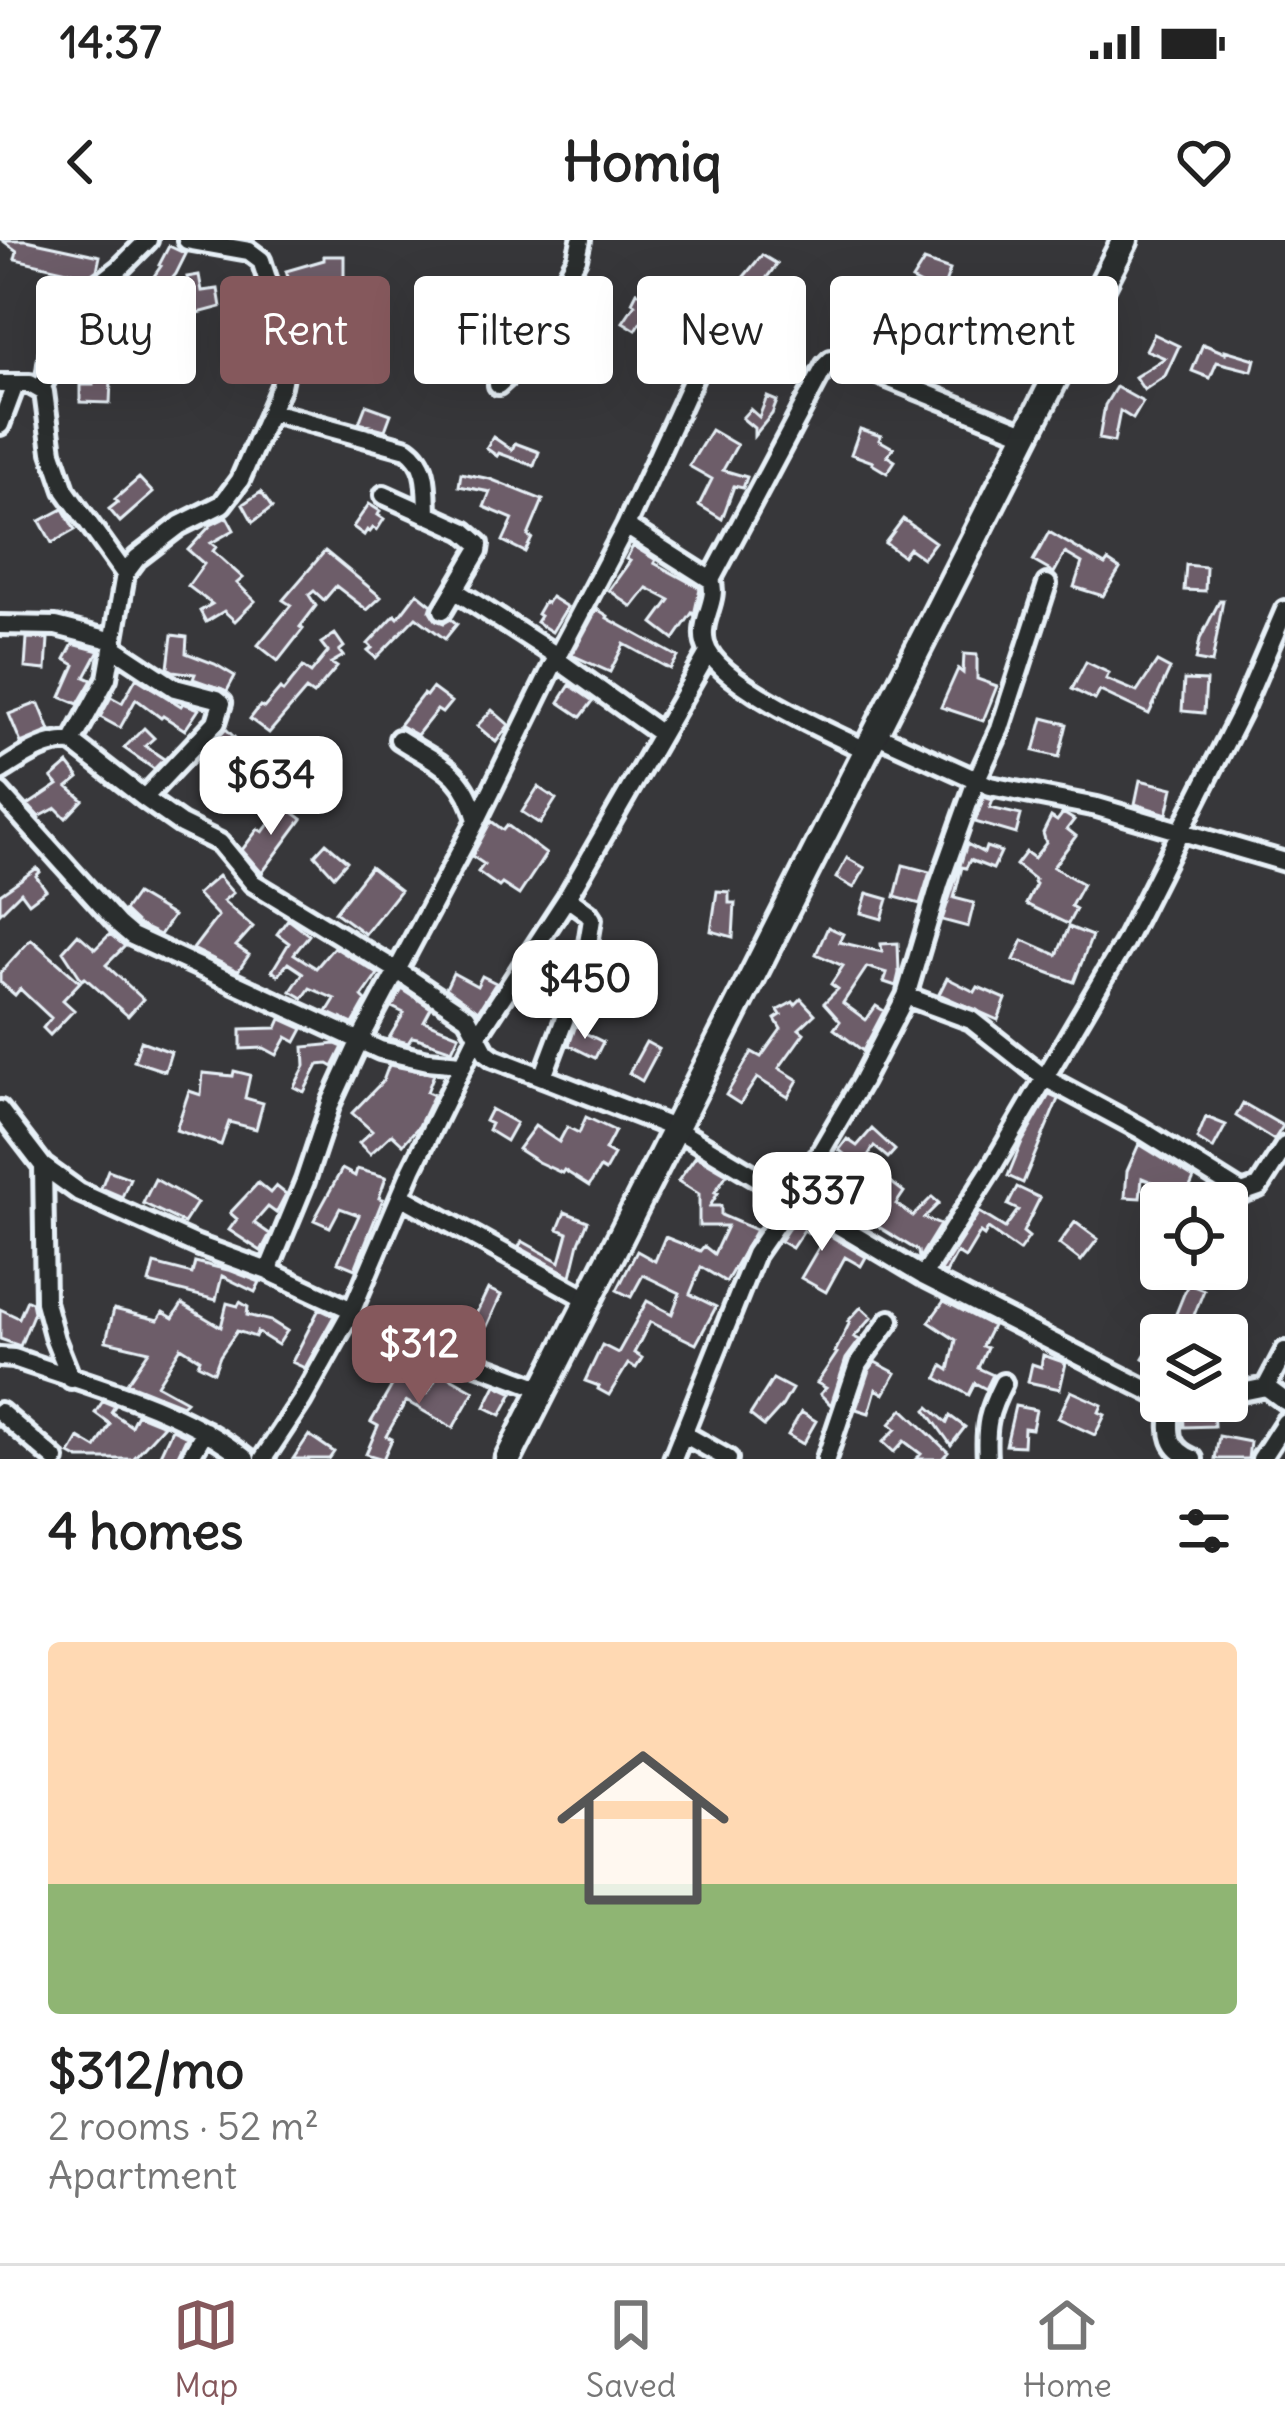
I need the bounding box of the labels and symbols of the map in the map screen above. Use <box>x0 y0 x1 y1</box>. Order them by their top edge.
pin: $634 <box>200 736 342 838</box>
pin: $450 <box>514 940 656 1042</box>
pin: $337 <box>751 1152 893 1254</box>
pin: $312 <box>348 1305 490 1407</box>

